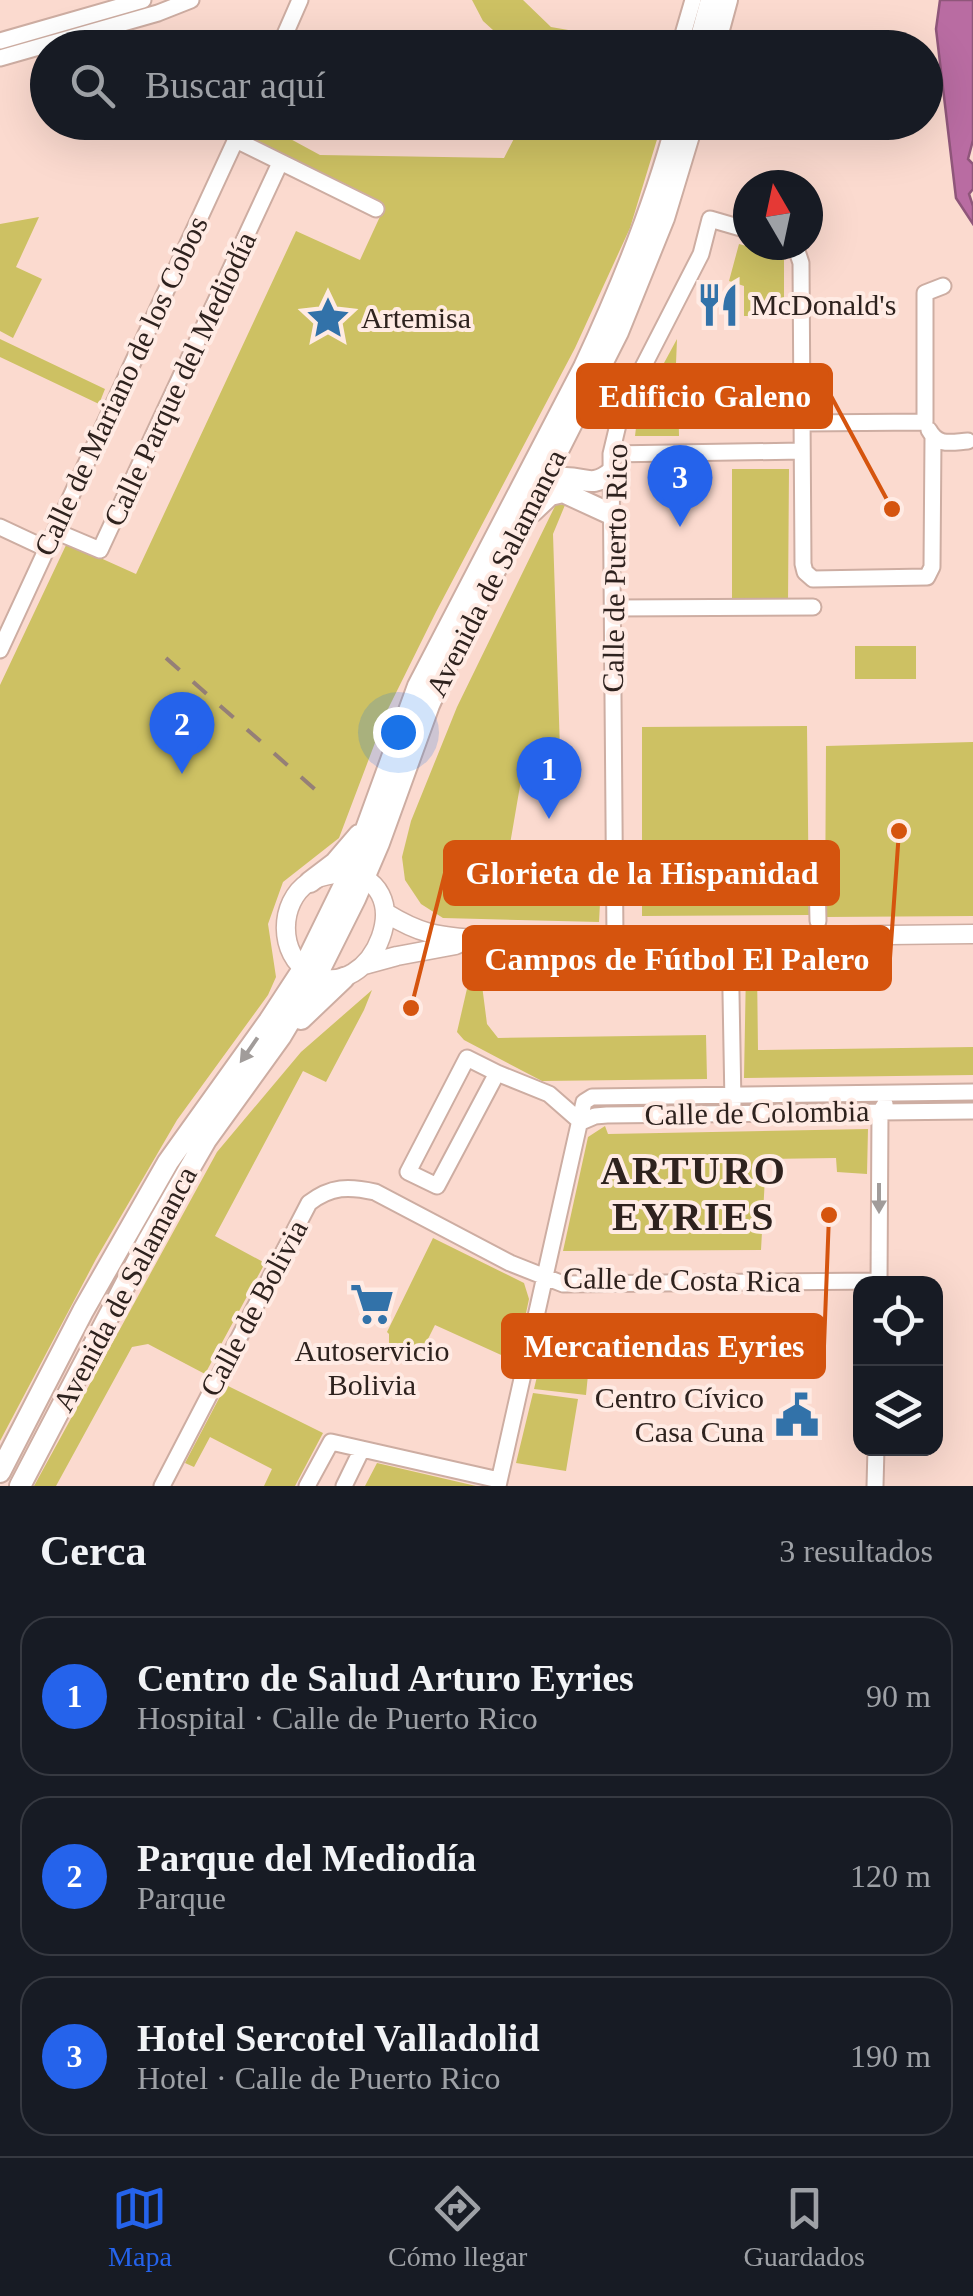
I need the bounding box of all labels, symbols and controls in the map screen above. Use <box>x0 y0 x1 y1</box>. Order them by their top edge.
search box <box>30 30 943 140</box>
icon: search <box>65 58 120 113</box>
text: Buscar aquí <box>145 64 325 106</box>
north arrow <box>733 170 823 260</box>
street label: Calle de Mariano de los Cobos <box>27 211 214 561</box>
street label: Calle Parque del Mediodía <box>97 226 262 531</box>
restaurant icon: McDonald's <box>694 281 742 329</box>
place label: McDonald's <box>751 288 896 321</box>
place icon: Artemisa <box>304 294 352 342</box>
place label: Artemisa <box>361 301 471 334</box>
callout: Edificio Galeno <box>578 365 831 427</box>
text: Edificio Galeno <box>599 378 811 414</box>
street label: Calle de Puerto Rico <box>596 443 633 693</box>
street label: Avenida de Salamanca <box>419 444 572 702</box>
pin: 3 <box>648 444 712 527</box>
pin: 2 <box>150 692 214 774</box>
your location <box>373 707 424 758</box>
pin: 1 <box>516 736 582 819</box>
callout: Glorieta de la Hispanidad <box>445 842 838 904</box>
text: Glorieta de la Hispanidad <box>466 855 819 891</box>
callout: Campos de Fútbol El Palero <box>464 927 890 989</box>
text: Campos de Fútbol El Palero <box>484 941 870 977</box>
one-way arrow <box>240 1037 259 1063</box>
street label: Calle de Colombia <box>644 1094 870 1131</box>
district label: ARTURO EYRIES <box>601 1148 787 1239</box>
street label: Avenida de Salamanca <box>46 1161 203 1417</box>
one-way arrow <box>871 1182 887 1214</box>
street label: Calle de Bolivia <box>193 1214 314 1402</box>
street label: Calle de Costa Rica <box>563 1261 801 1298</box>
map controls <box>853 1276 943 1456</box>
button: locate <box>853 1276 943 1366</box>
supermarket icon: Autoservicio Bolivia <box>348 1280 396 1328</box>
callout: Mercatiendas Eyries <box>503 1315 824 1377</box>
text: Mercatiendas Eyries <box>523 1328 805 1364</box>
place label: Autoservicio Bolivia <box>295 1334 449 1401</box>
button: layers <box>853 1366 943 1456</box>
place label: Centro Cívico Casa Cuna <box>595 1381 764 1448</box>
public building icon: Centro Cívico Casa Cuna <box>773 1391 821 1439</box>
text: Cerca <box>40 1528 147 1574</box>
text: 3 resultados <box>779 1533 933 1569</box>
text: Centro de Salud Arturo Eyries <box>137 1657 634 1699</box>
text: 1 <box>67 1678 83 1714</box>
text: 90 m <box>866 1678 931 1714</box>
text: Hospital · Calle de Puerto Rico <box>137 1700 538 1736</box>
text: Parque del Mediodía <box>137 1837 476 1879</box>
text: 2 <box>67 1858 83 1894</box>
text: 120 m <box>850 1858 931 1894</box>
text: Parque <box>137 1880 226 1916</box>
text: Hotel Sercotel Valladolid <box>137 2017 540 2059</box>
text: 3 <box>67 2038 83 2074</box>
text: 190 m <box>850 2038 931 2074</box>
text: Hotel · Calle de Puerto Rico <box>137 2060 500 2096</box>
tab: Mapa <box>108 2181 172 2273</box>
tab: Cómo llegar <box>388 2181 527 2273</box>
tab: Guardados <box>744 2181 865 2273</box>

